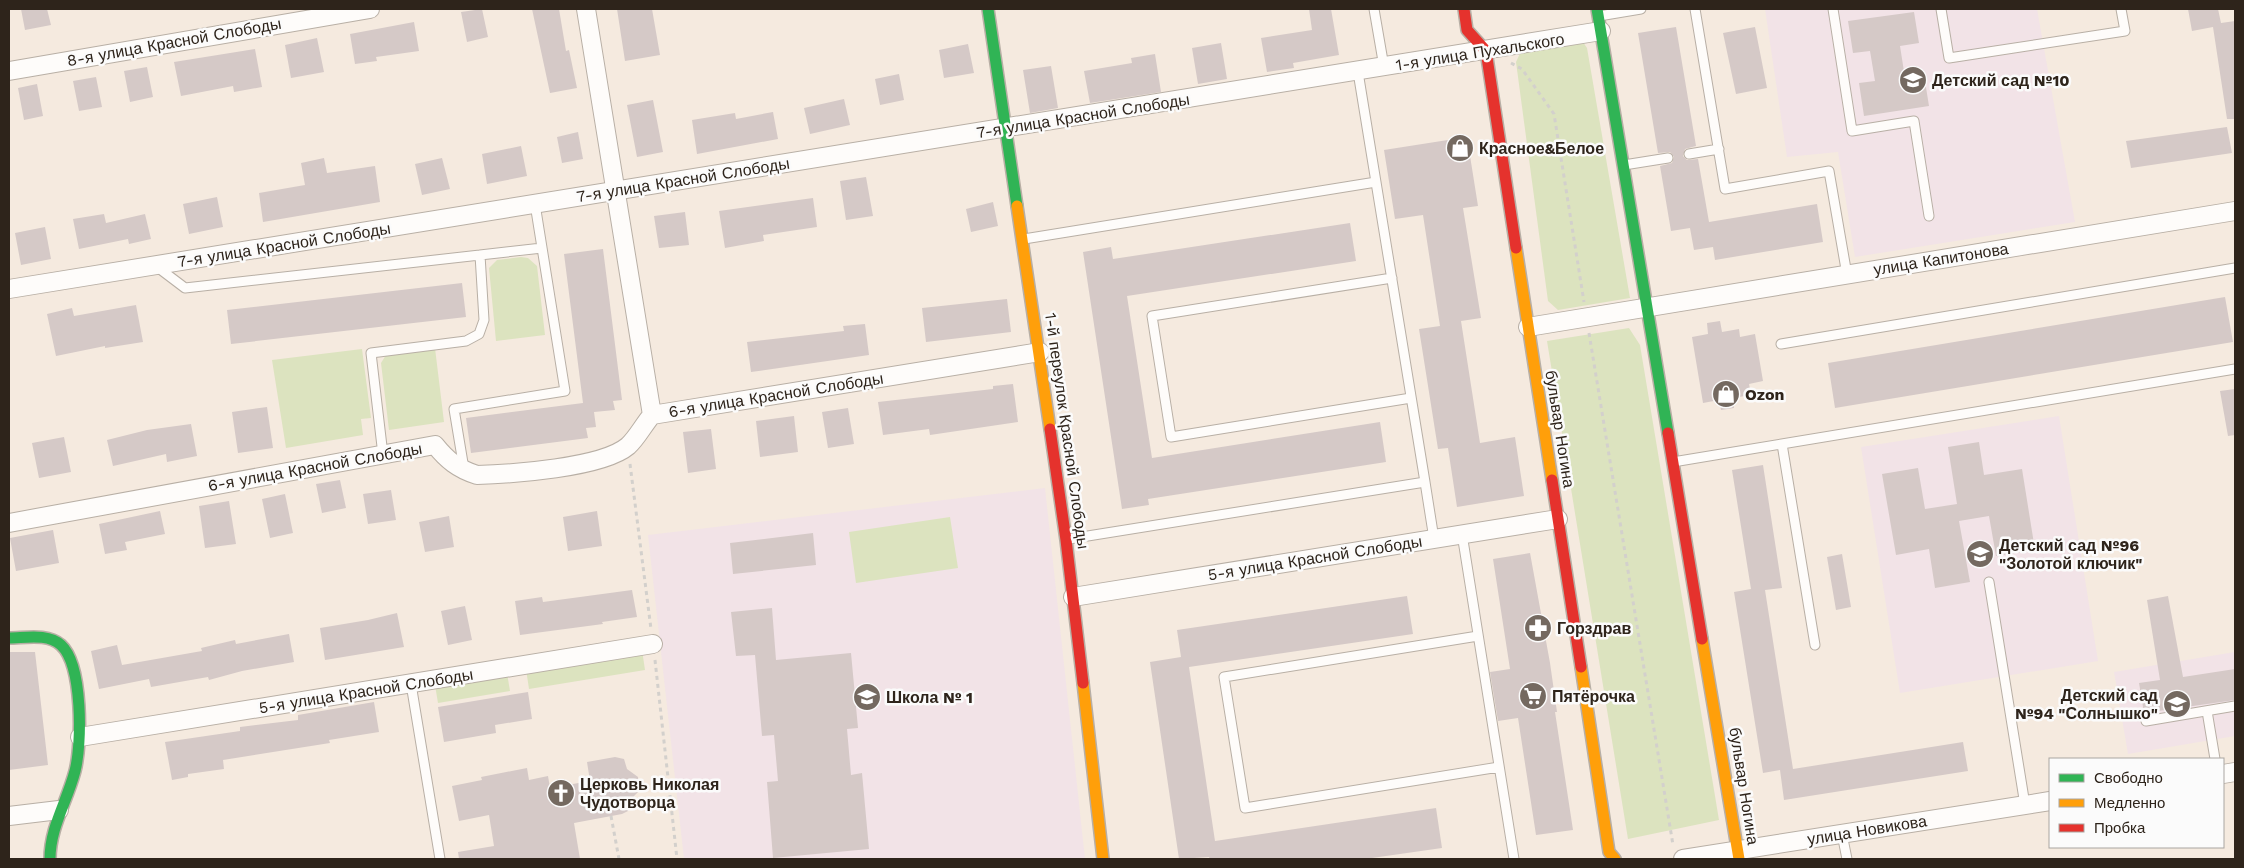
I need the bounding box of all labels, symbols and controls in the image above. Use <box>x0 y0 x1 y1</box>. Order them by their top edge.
street label: 8-я улица Красной Слободы <box>65 14 283 70</box>
street label: 1-я улица Пухальского <box>1394 29 1566 75</box>
school or university icon: Детский сад №10 <box>1898 65 1928 95</box>
place label: Детский сад №10 <box>1932 71 2070 90</box>
street label: 7-я улица Красной Слободы <box>975 90 1191 142</box>
shop icon: Красное&Белое <box>1445 133 1475 163</box>
place label: Красное&Белое <box>1479 139 1604 158</box>
street label: 7-я улица Красной Слободы <box>575 154 791 206</box>
street label: 7-я улица Красной Слободы <box>176 219 392 271</box>
street label: улица Капитонова <box>1872 239 2010 279</box>
street label: 1-й переулок Красной Слободы <box>1041 312 1093 550</box>
street label: 6-я улица Красной Слободы <box>667 369 885 421</box>
street label: бульвар Ногина <box>1541 369 1579 489</box>
shop icon: Ozon <box>1711 379 1741 409</box>
place label: Ozon <box>1745 385 1784 404</box>
street label: 6-я улица Красной Слободы <box>206 439 424 495</box>
street label: 5-я улица Красной Слободы <box>1206 532 1424 584</box>
place label: Детский сад №96 "Золотой ключик" <box>1999 536 2142 573</box>
school or university icon: Детский сад №96 "Золотой ключик" <box>1965 539 1995 569</box>
pharmacy icon: Горздрав <box>1523 613 1553 643</box>
place label: Горздрав <box>1557 619 1631 638</box>
street label: 5-я улица Красной Слободы <box>257 665 475 717</box>
supermarket icon: Пятёрочка <box>1518 681 1548 711</box>
school or university icon: Школа № 1 <box>852 682 882 712</box>
place label: Детский сад №94 "Солнышко" <box>2015 686 2158 723</box>
place label: Пятёрочка <box>1552 687 1635 706</box>
place label: Школа № 1 <box>886 688 973 707</box>
school or university icon: Детский сад №94 "Солнышко" <box>2162 689 2192 719</box>
street label: бульвар Ногина <box>1725 726 1763 846</box>
legend <box>2049 758 2224 848</box>
text: Свободно <box>2094 769 2163 787</box>
place label: Церковь Николая Чудотворца <box>580 775 719 812</box>
church icon: Церковь Николая Чудотворца <box>546 778 576 808</box>
text: Медленно <box>2094 794 2165 812</box>
street label: улица Новикова <box>1806 811 1928 849</box>
text: Пробка <box>2094 819 2146 837</box>

